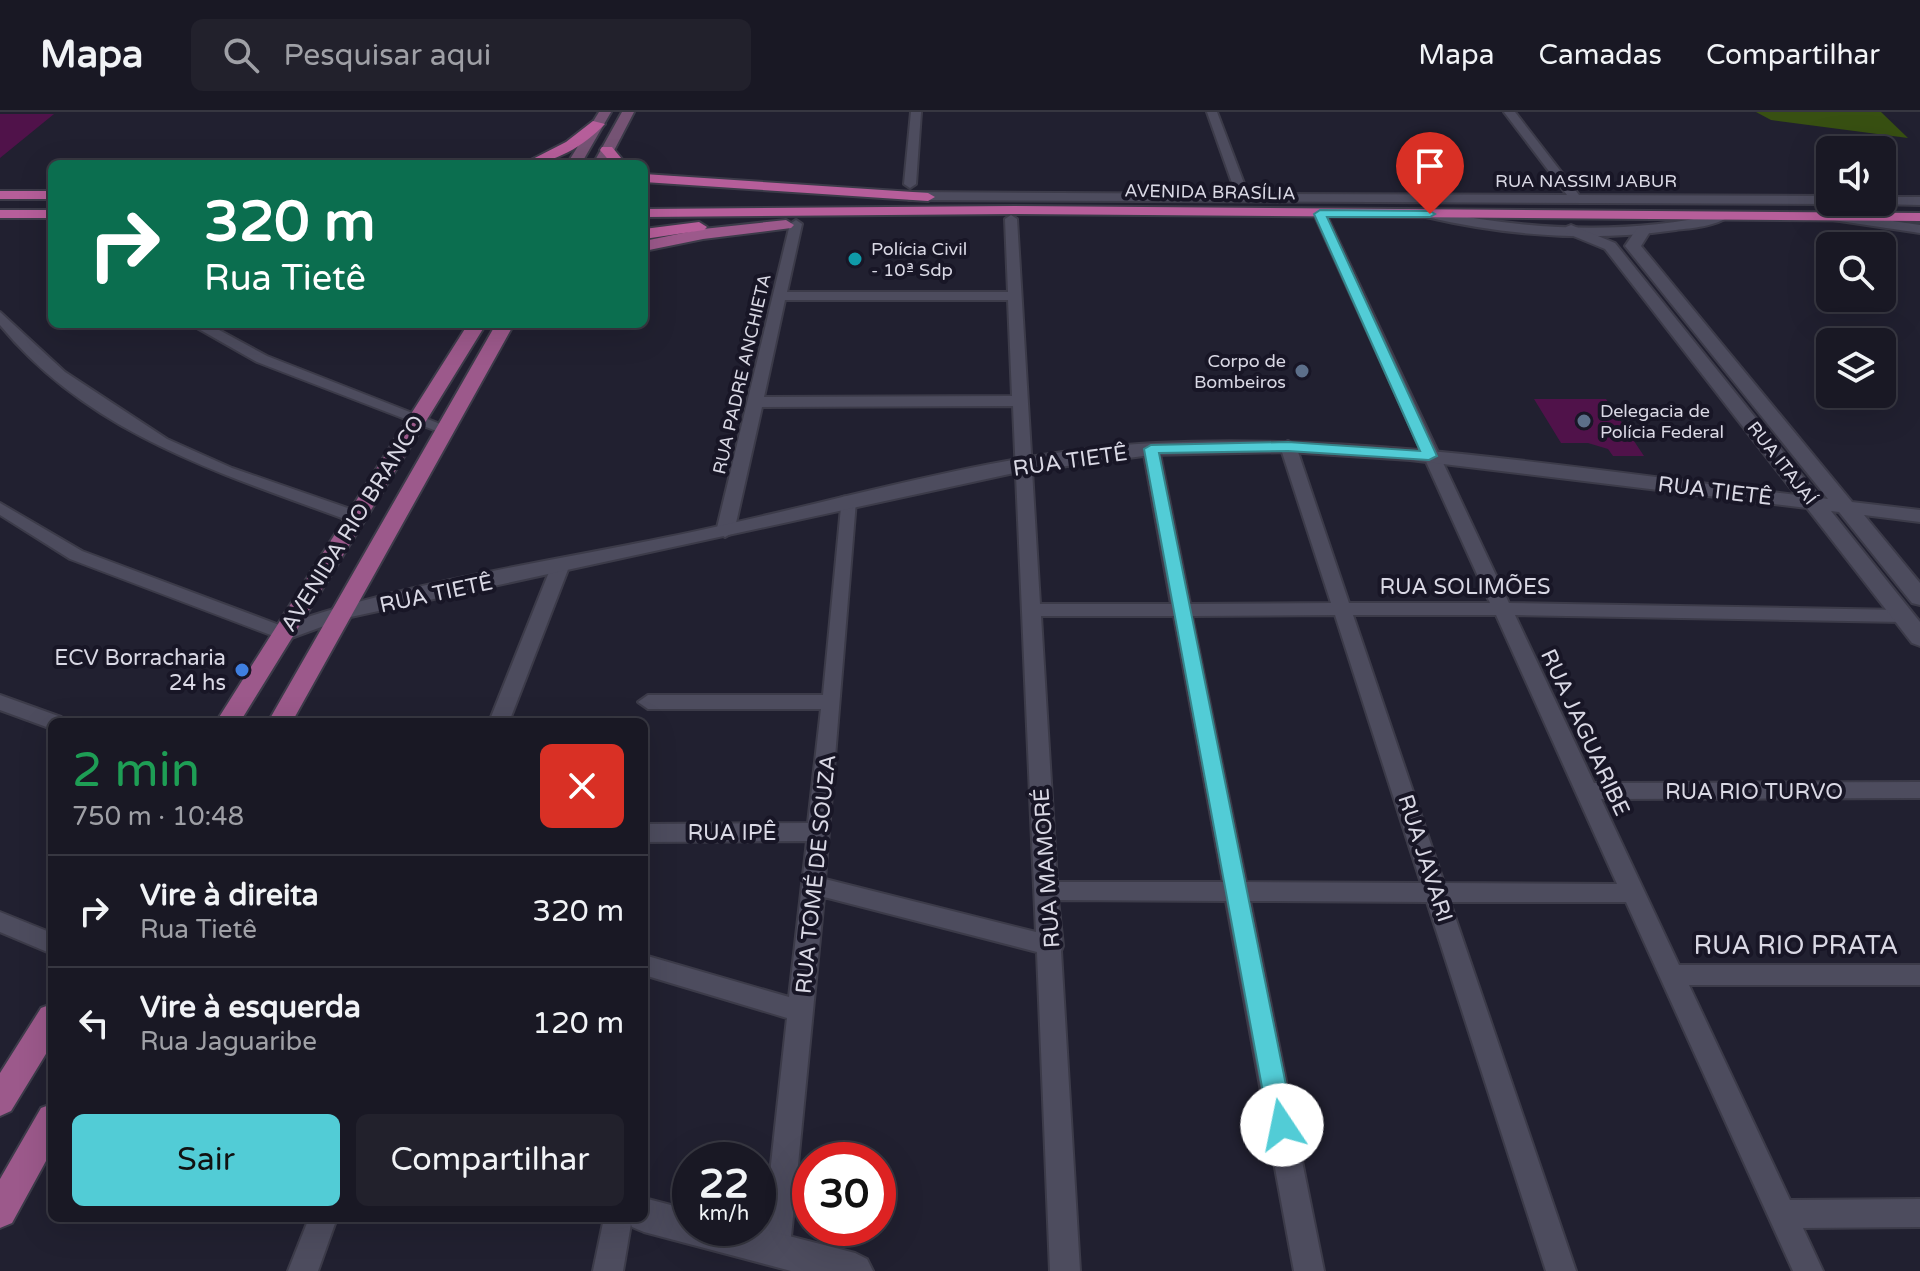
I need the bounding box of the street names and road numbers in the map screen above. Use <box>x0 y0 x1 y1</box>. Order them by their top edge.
street label: RUA NASSIM JABUR <box>1495 170 1677 192</box>
street label: AVENIDA BRASÍLIA <box>1124 180 1296 204</box>
street label: RUA PADRE ANCHIETA <box>708 272 776 476</box>
street label: AVENIDA RIO BRANCO <box>276 411 430 637</box>
street label: RUA ITAJAÍ <box>1743 417 1821 509</box>
street label: RUA TIETÊ <box>1011 439 1129 482</box>
street label: RUA TIETÊ <box>1656 470 1774 511</box>
street label: RUA TIETÊ <box>377 568 495 619</box>
street label: RUA SOLIMÕES <box>1379 574 1551 600</box>
street label: RUA JAGUARIBE <box>1535 645 1635 820</box>
street label: RUA TOMÉ DE SOUZA <box>789 753 841 995</box>
street label: RUA RIO TURVO <box>1665 779 1843 805</box>
street label: RUA MAMORÉ <box>1027 787 1066 949</box>
street label: RUA JAVARI <box>1392 791 1458 925</box>
street label: RUA IPÊ <box>687 819 777 846</box>
street label: RUA RIO PRATA <box>1693 930 1899 961</box>

